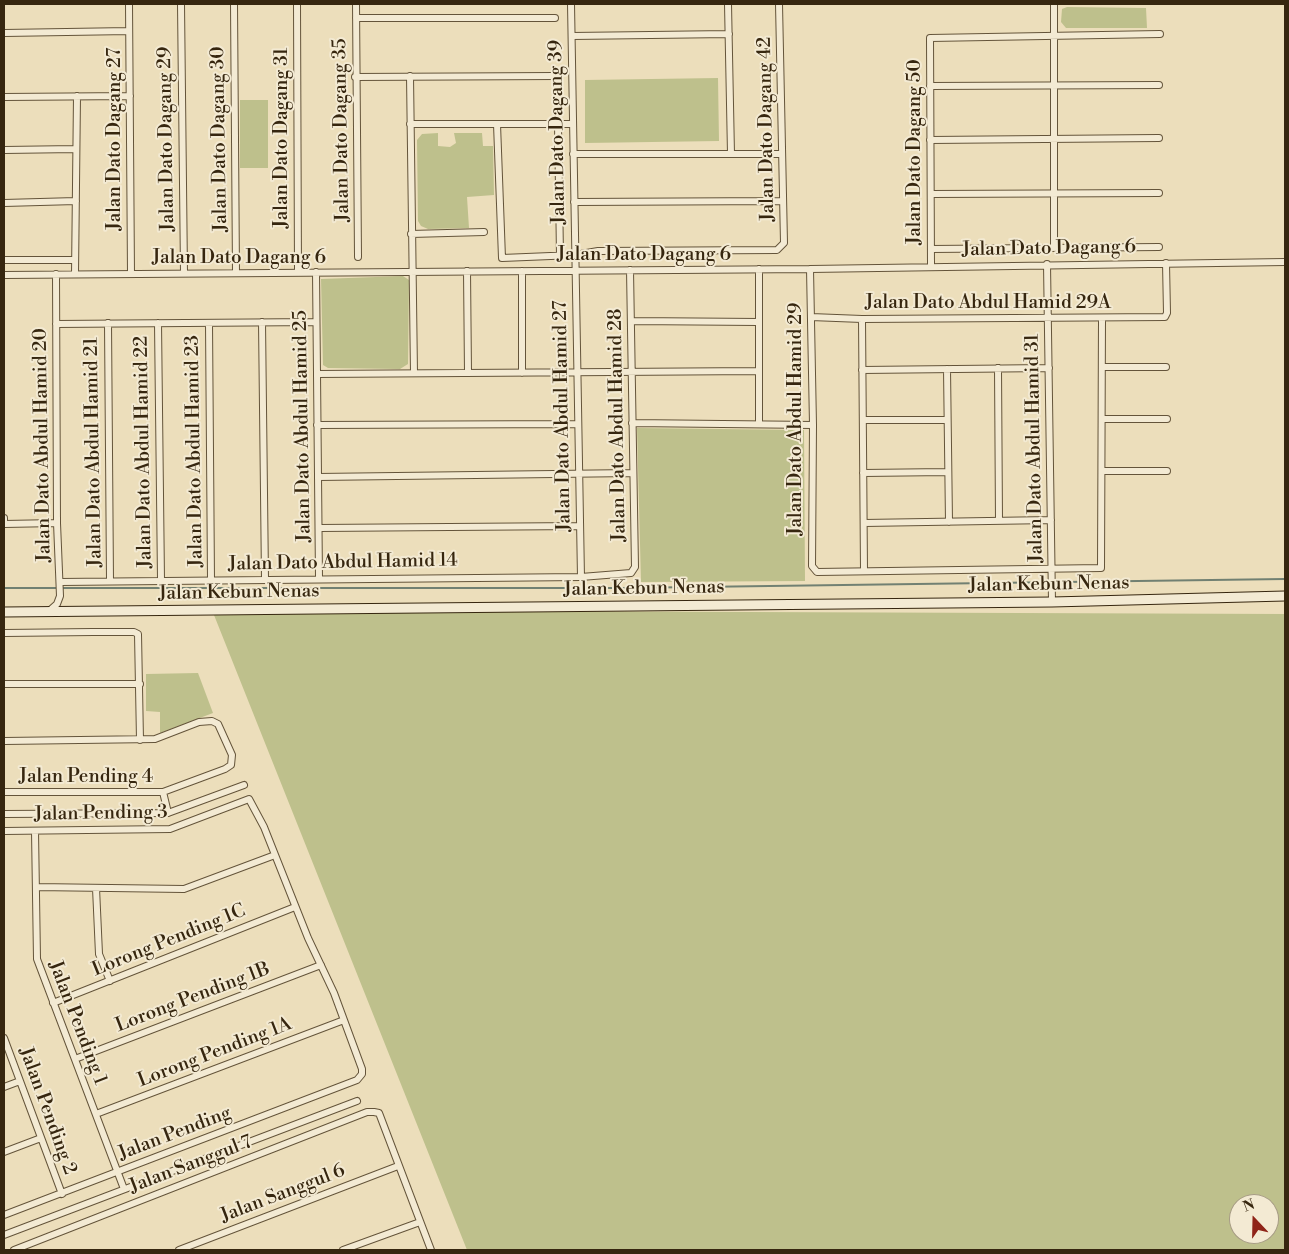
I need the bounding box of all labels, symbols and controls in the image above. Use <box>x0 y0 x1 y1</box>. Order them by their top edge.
street label: Jalan Dato Dagang 42 <box>754 36 780 222</box>
street label: Jalan Dato Dagang 35 <box>329 38 355 222</box>
street label: Jalan Dato Dagang 39 <box>545 40 571 224</box>
street label: Jalan Dato Dagang 29 <box>154 46 180 232</box>
street label: Jalan Dato Dagang 30 <box>207 46 233 232</box>
street label: Jalan Dato Dagang 27 <box>104 48 126 230</box>
street label: Jalan Dato Dagang 31 <box>271 48 293 228</box>
street label: Jalan Dato Dagang 50 <box>904 59 926 245</box>
street label: Jalan Dato Dagang 6 <box>962 236 1136 262</box>
street label: Jalan Dato Dagang 6 <box>557 244 731 266</box>
street label: Jalan Dato Dagang 6 <box>152 247 326 269</box>
street label: Jalan Dato Abdul Hamid 29A <box>865 292 1111 314</box>
street label: Jalan Dato Abdul Hamid 27 <box>550 300 576 532</box>
street label: Jalan Dato Abdul Hamid 29 <box>785 302 807 536</box>
street label: Jalan Dato Abdul Hamid 28 <box>605 308 631 542</box>
street label: Jalan Dato Abdul Hamid 25 <box>290 310 316 542</box>
street label: Jalan Dato Abdul Hamid 20 <box>30 328 56 562</box>
street label: Jalan Dato Abdul Hamid 31 <box>1022 333 1048 563</box>
street label: Jalan Dato Abdul Hamid 23 <box>182 335 208 567</box>
street label: Jalan Dato Abdul Hamid 22 <box>131 336 157 568</box>
street label: Jalan Dato Abdul Hamid 21 <box>81 337 107 567</box>
street label: Jalan Dato Abdul Hamid 14 <box>228 550 458 576</box>
street label: Jalan Kebun Nenas <box>968 572 1130 598</box>
street label: Jalan Kebun Nenas <box>563 576 725 602</box>
street label: Jalan Kebun Nenas <box>158 580 320 606</box>
street label: Jalan Pending 4 <box>19 766 153 788</box>
street label: Jalan Pending 3 <box>34 801 168 827</box>
street label: Lorong Pending 1C <box>89 900 249 982</box>
street label: Jalan Pending 1 <box>43 958 111 1088</box>
street label: Lorong Pending 1B <box>113 958 273 1038</box>
street label: Lorong Pending 1A <box>135 1013 295 1093</box>
street label: Jalan Pending 2 <box>13 1044 81 1178</box>
street label: Jalan Pending <box>115 1102 235 1166</box>
street label: Jalan Sanggul 7 <box>126 1131 256 1199</box>
street label: Jalan Sanggul 6 <box>218 1160 348 1228</box>
north arrow <box>1229 1194 1279 1244</box>
text: N <box>1241 1196 1257 1216</box>

